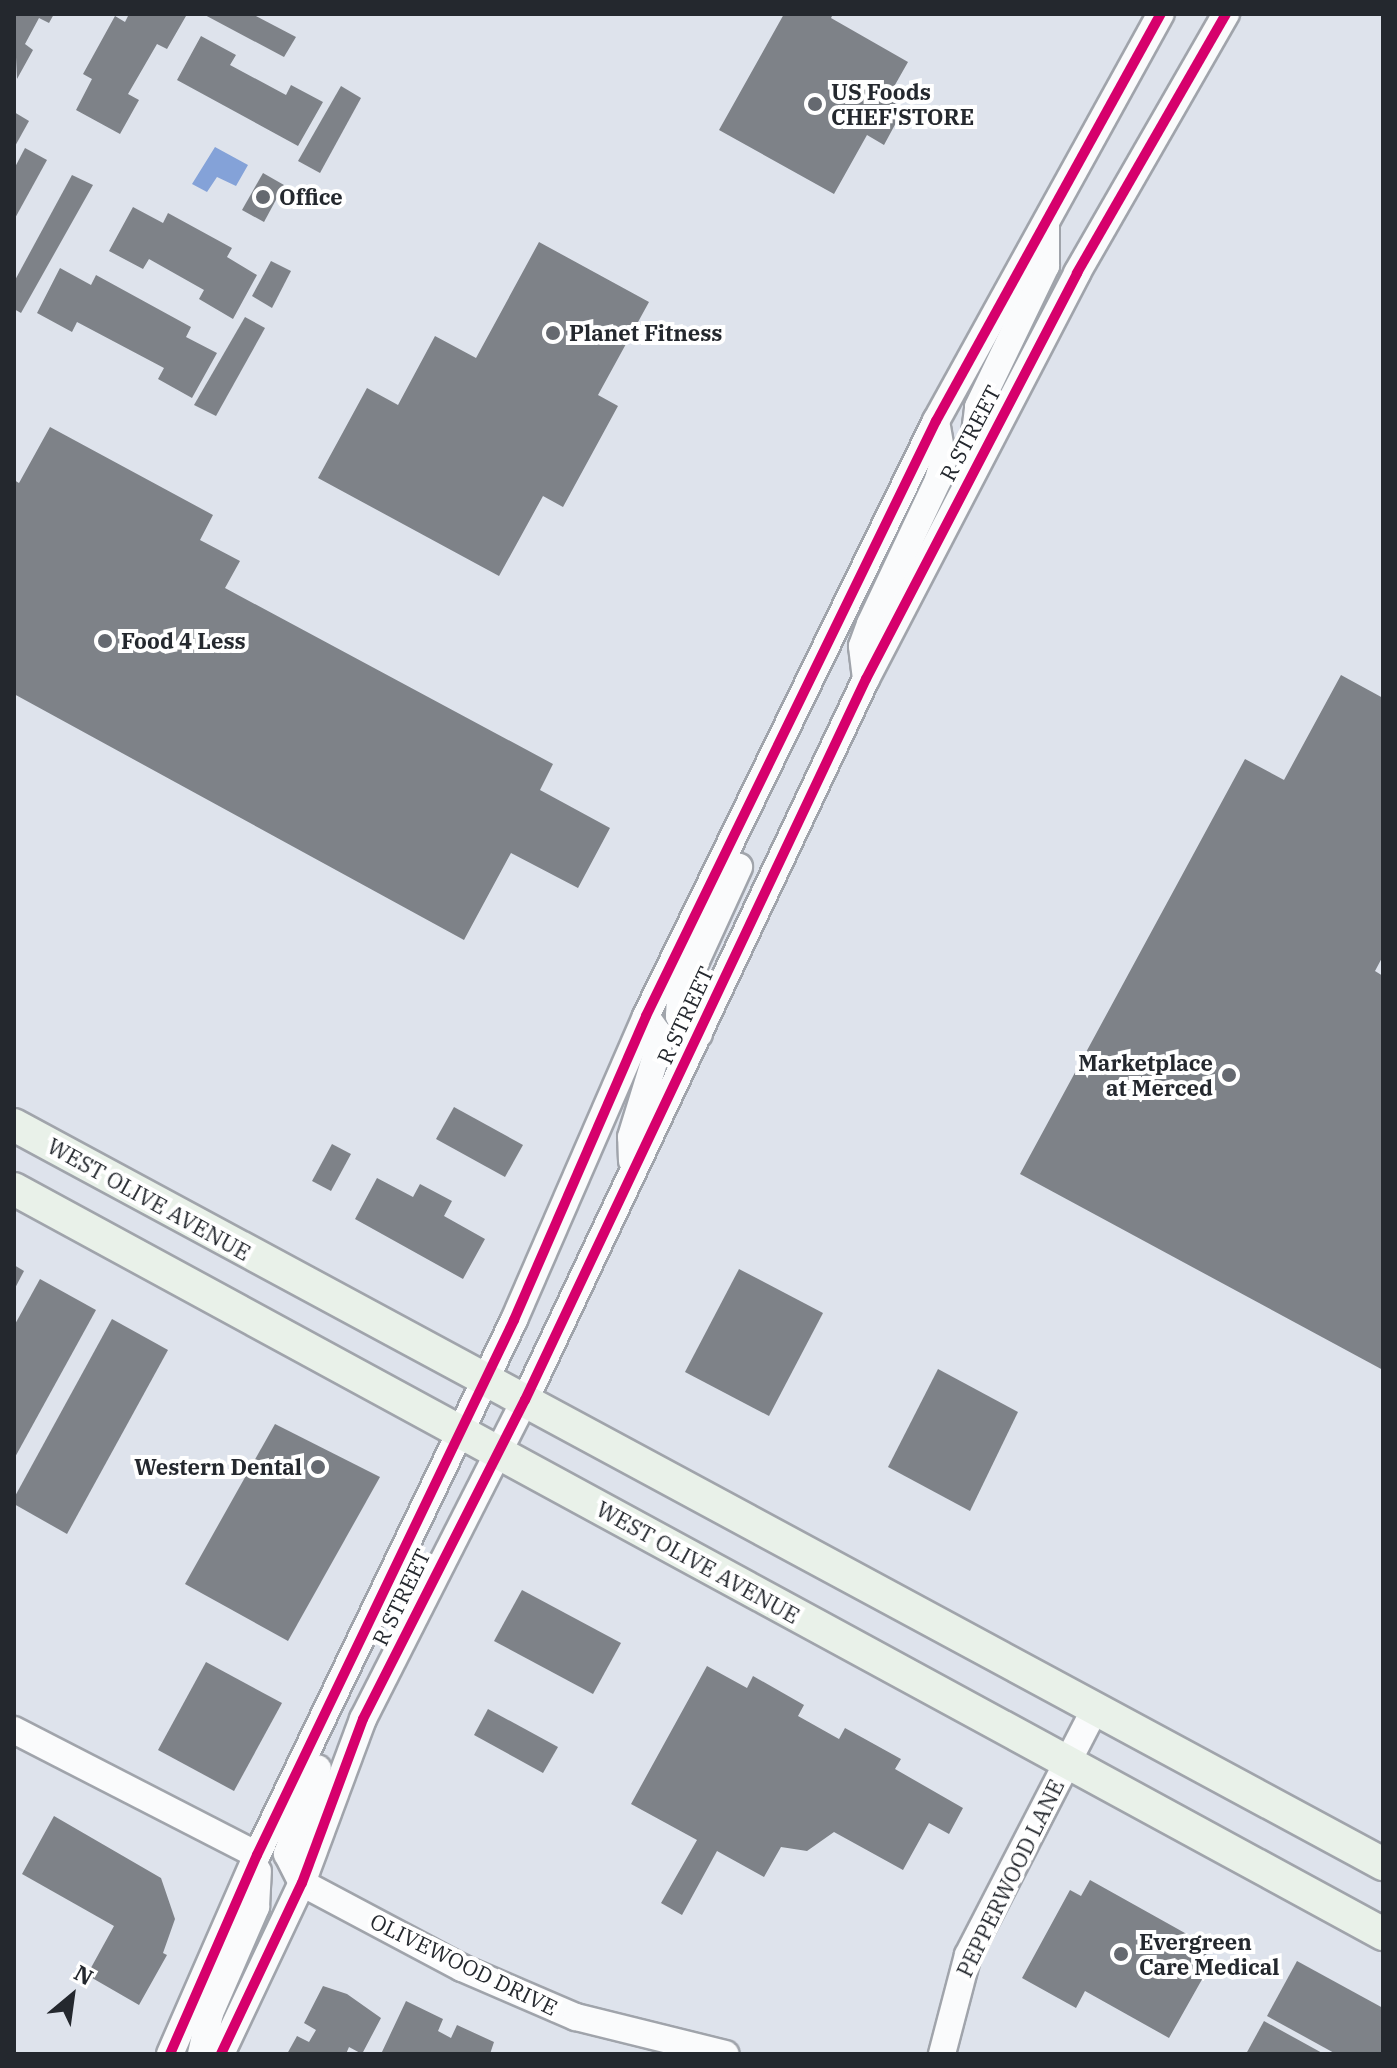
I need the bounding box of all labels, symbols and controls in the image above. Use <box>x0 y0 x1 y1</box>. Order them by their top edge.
place label: US Foods CHEF'STORE <box>831 78 974 130</box>
marker: US Foods CHEF'STORE <box>806 95 824 113</box>
place label: Office <box>279 184 343 210</box>
marker: Office <box>254 188 272 206</box>
place label: Planet Fitness <box>569 320 722 346</box>
marker: Planet Fitness <box>544 324 562 342</box>
street label: R STREET <box>934 381 1006 485</box>
place label: Food 4 Less <box>121 628 246 654</box>
marker: Food 4 Less <box>96 632 114 650</box>
street label: R STREET <box>651 962 719 1068</box>
place label: Marketplace at Merced <box>1078 1049 1213 1100</box>
marker: Marketplace at Merced <box>1220 1066 1238 1084</box>
street label: WEST OLIVE AVENUE <box>43 1132 255 1266</box>
place label: Western Dental <box>134 1454 302 1480</box>
marker: Western Dental <box>309 1458 327 1476</box>
street label: WEST OLIVE AVENUE <box>592 1495 804 1629</box>
street label: R STREET <box>366 1544 436 1650</box>
street label: PEPPERWOOD LANE <box>951 1775 1069 1981</box>
street label: OLIVEWOOD DRIVE <box>366 1907 562 2021</box>
place label: Evergreen Care Medical <box>1139 1928 1279 1980</box>
marker: Evergreen Care Medical <box>1110 1943 1132 1965</box>
north arrow <box>32 1956 112 2036</box>
text: N <box>69 1958 99 1991</box>

